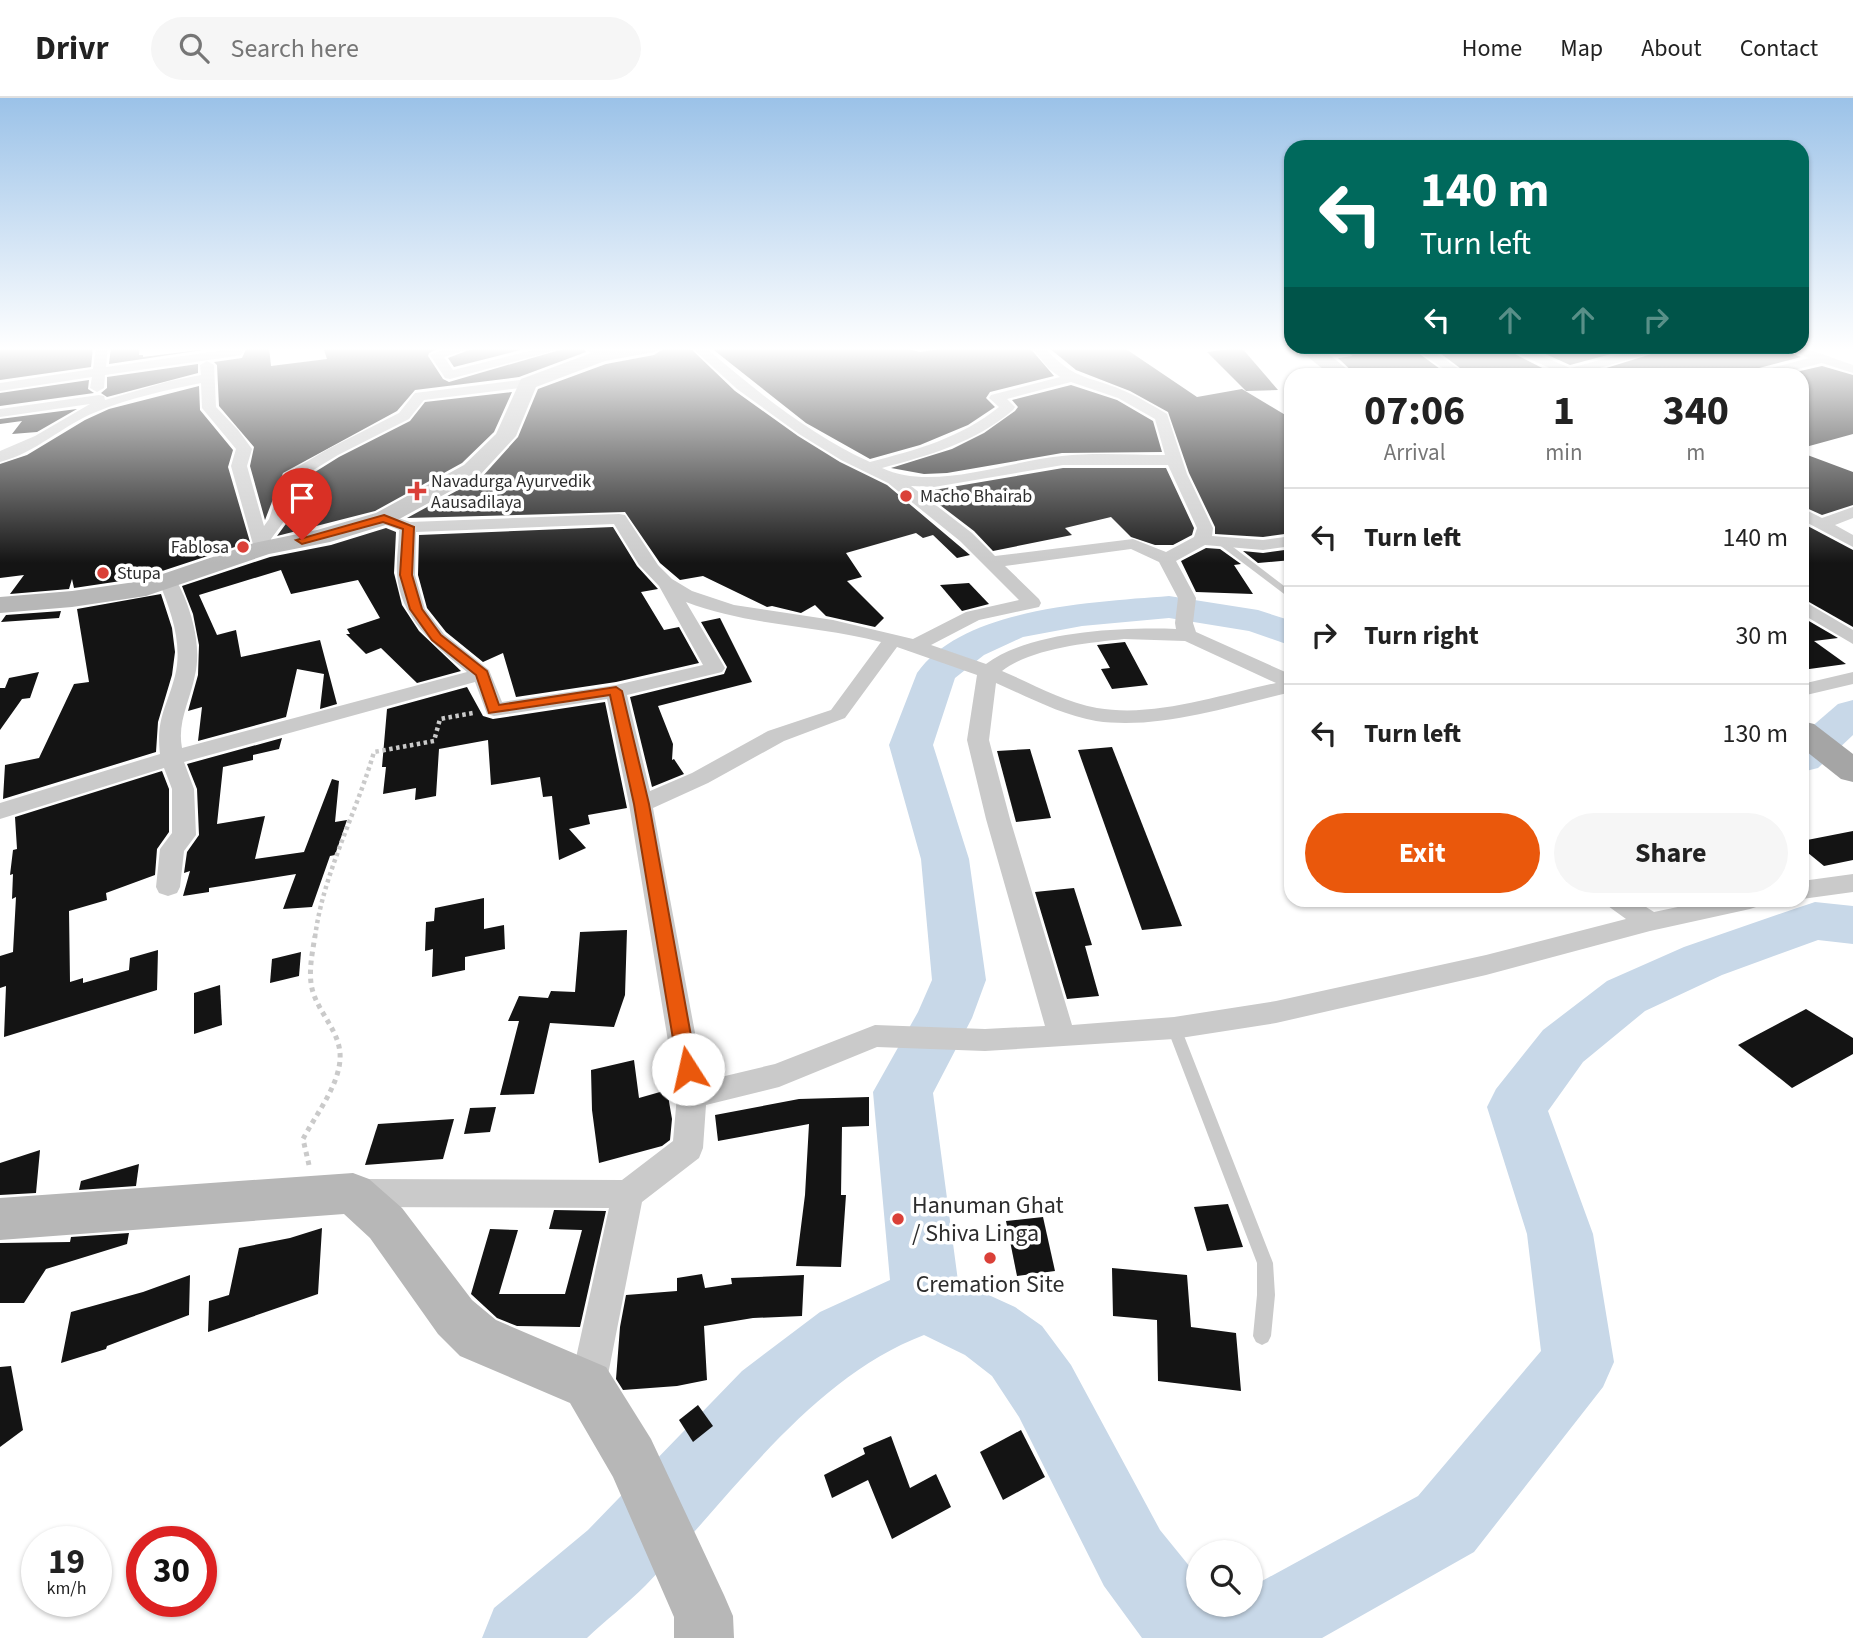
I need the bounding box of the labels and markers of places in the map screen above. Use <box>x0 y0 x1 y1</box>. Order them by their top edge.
pin <box>272 468 332 540</box>
place label: Navadurga Ayurvedik Aausadilaya <box>431 469 591 515</box>
marker: Navadurga Ayurvedik Aausadilaya <box>409 483 425 499</box>
place label: Macho Bhairab <box>920 484 1032 509</box>
marker: Macho Bhairab <box>898 488 914 504</box>
place label: Fablosa <box>171 535 229 560</box>
marker: Fablosa <box>235 539 251 555</box>
place label: Stupa <box>117 561 161 586</box>
marker: Stupa <box>95 565 111 581</box>
place label: Hanuman Ghat / Shiva Linga <box>912 1188 1064 1251</box>
marker: Hanuman Ghat / Shiva Linga <box>890 1211 906 1227</box>
marker: Cremation Site <box>982 1250 998 1266</box>
place label: Cremation Site <box>916 1267 1064 1302</box>

